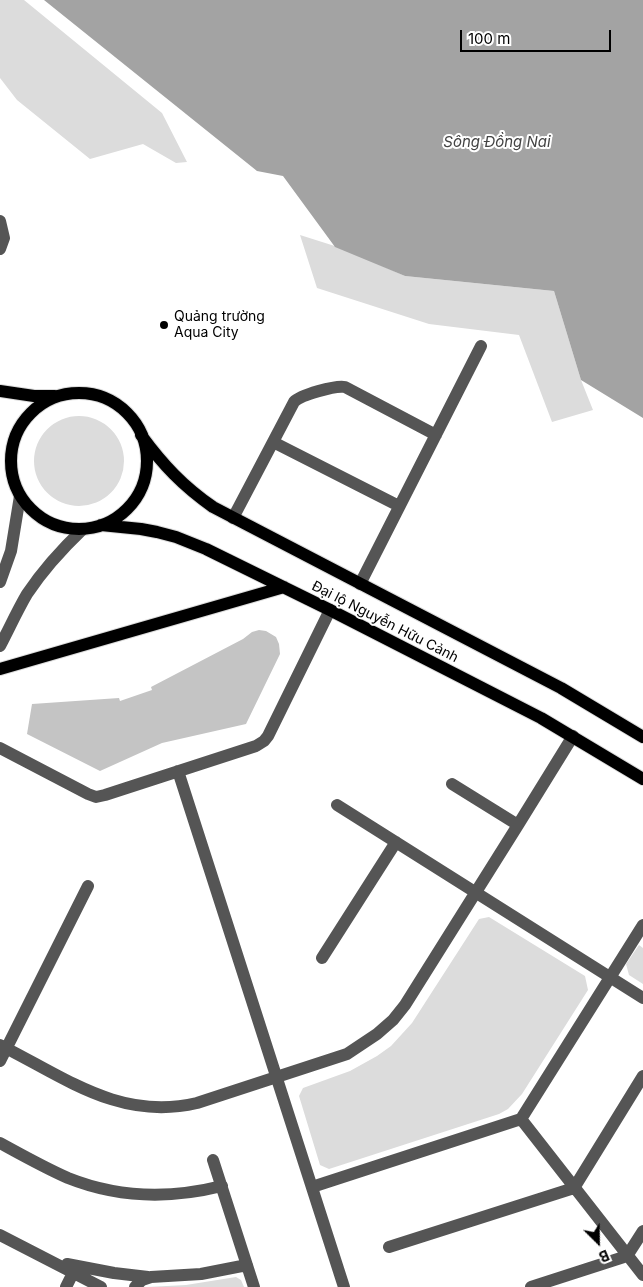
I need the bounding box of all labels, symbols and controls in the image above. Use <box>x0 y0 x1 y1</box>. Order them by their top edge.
scale bar <box>463 20 614 52</box>
text: 100 m <box>468 29 510 48</box>
water label: Sông Đồng Nai <box>443 133 551 151</box>
place label: Quảng trường Aqua City <box>174 309 265 342</box>
marker: Quảng trường Aqua City <box>158 319 170 331</box>
street label: Đại lộ Nguyễn Hữu Cảnh <box>309 578 461 666</box>
north arrow <box>573 1217 623 1267</box>
text: B <box>596 1247 612 1266</box>

